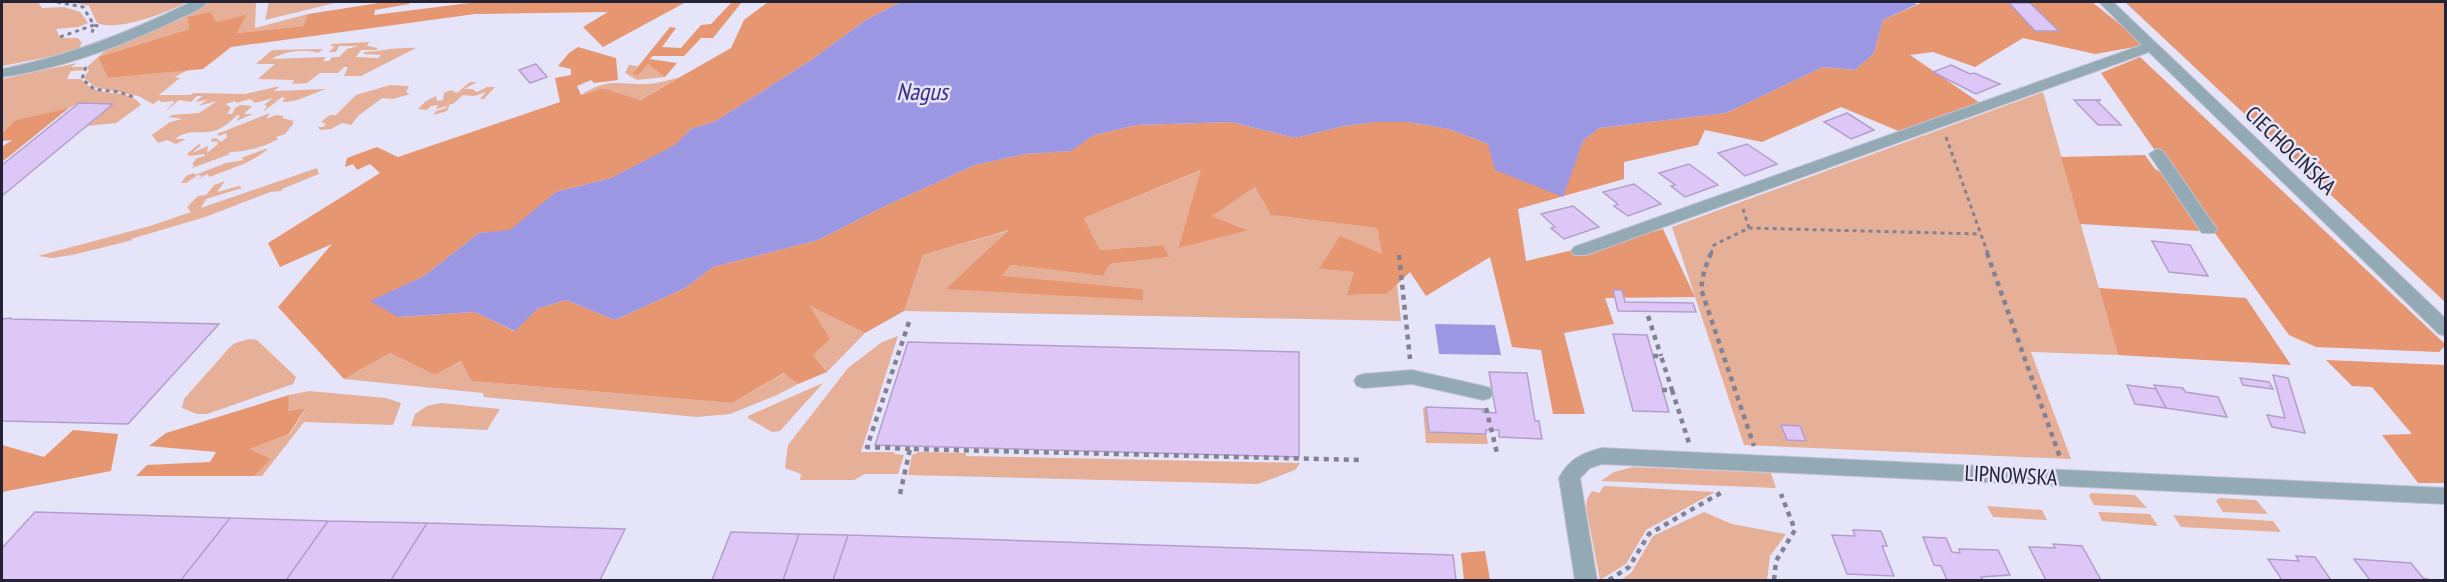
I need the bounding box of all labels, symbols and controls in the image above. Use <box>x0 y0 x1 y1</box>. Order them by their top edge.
water label: Nagus <box>896 76 951 107</box>
street label: CIECHOCIŃSKA <box>2240 100 2343 201</box>
street label: LIPNOWSKA <box>1964 459 2059 491</box>

